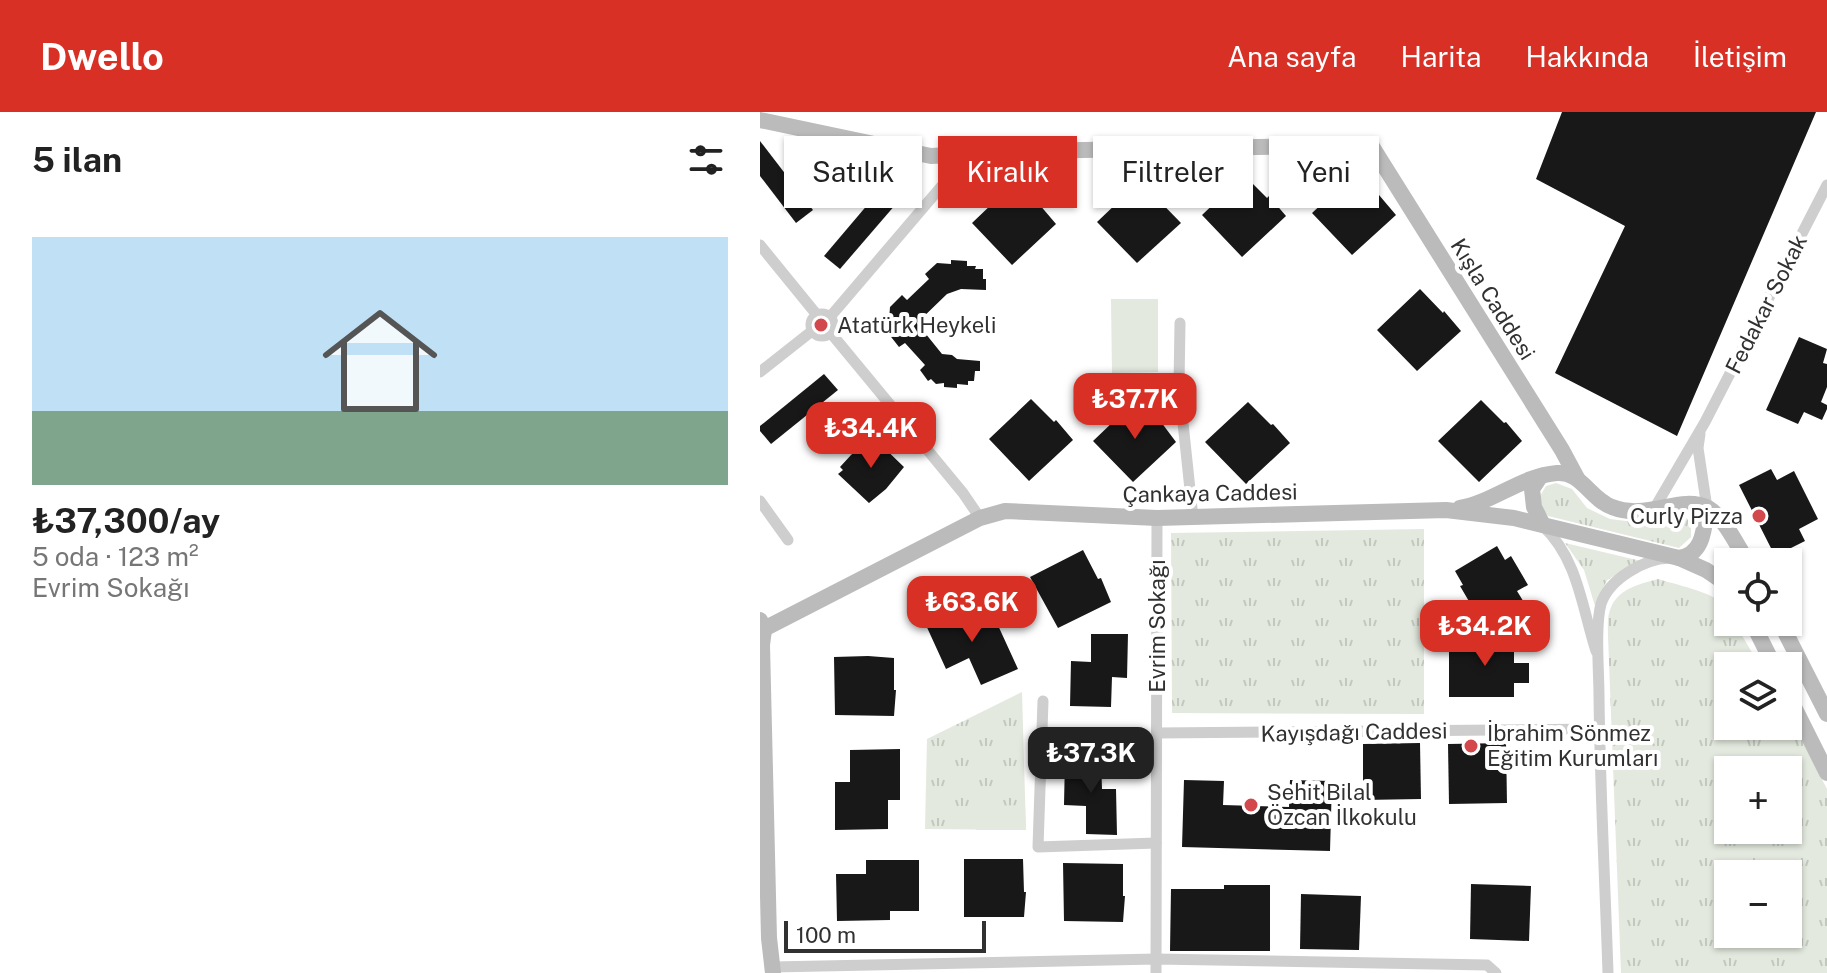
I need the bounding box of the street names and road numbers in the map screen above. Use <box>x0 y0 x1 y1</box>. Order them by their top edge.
street label: Fedakar Sokak <box>1720 230 1812 378</box>
street label: Kışla Caddesi <box>1445 234 1541 364</box>
street label: Çankaya Caddesi <box>1122 478 1298 508</box>
street label: Evrim Sokağı <box>1144 559 1170 693</box>
street label: Kayışdağı Caddesi <box>1260 717 1448 747</box>

